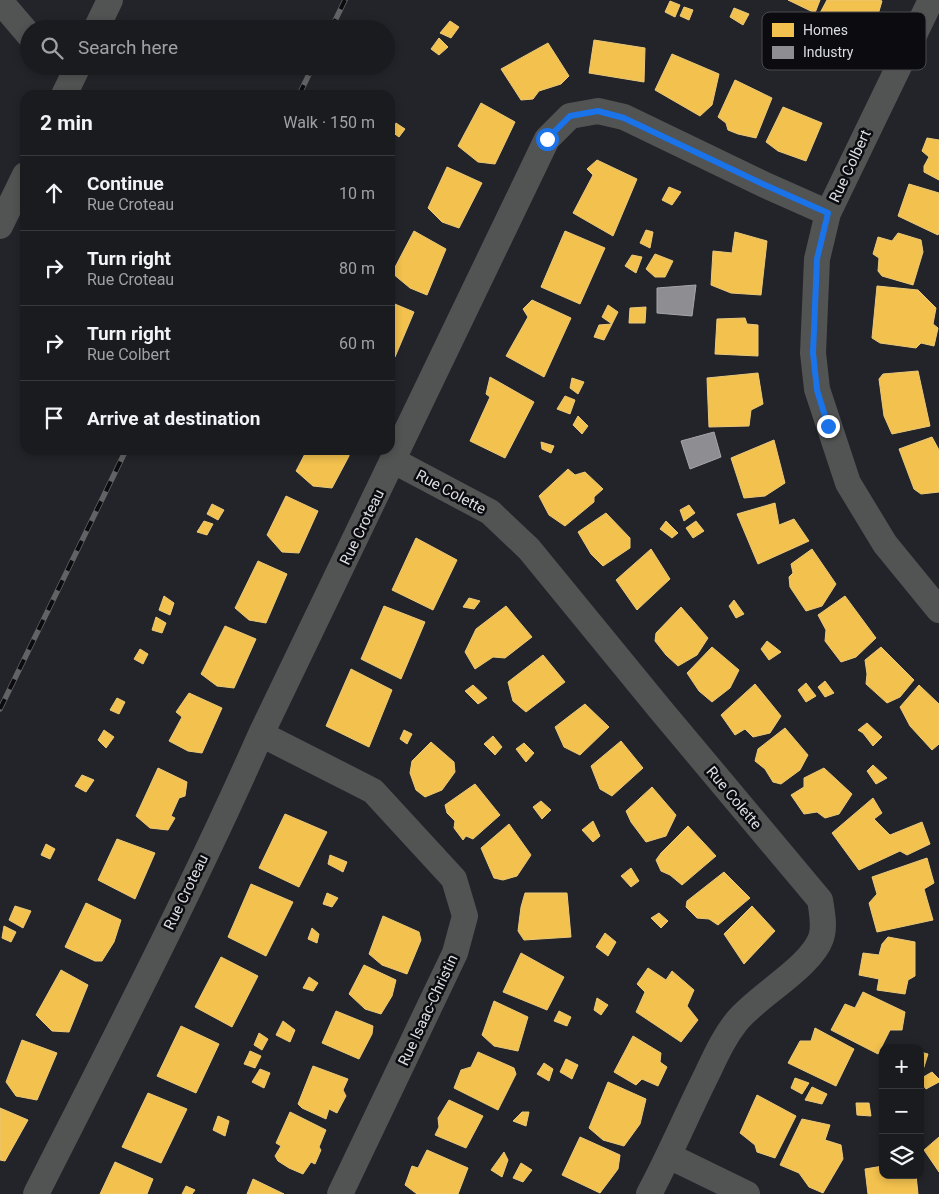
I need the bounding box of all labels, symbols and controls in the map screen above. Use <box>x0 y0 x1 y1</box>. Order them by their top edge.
legend <box>762 12 926 70</box>
search box <box>20 20 395 75</box>
text: Homes <box>803 22 848 38</box>
icon: search <box>38 34 66 62</box>
text: Search here <box>78 36 178 59</box>
text: Industry <box>803 44 854 60</box>
text: 2 min <box>40 111 93 135</box>
text: Walk · 150 m <box>283 113 375 132</box>
street label: Rue Colbert <box>825 127 875 205</box>
route start <box>536 128 559 151</box>
text: Continue <box>87 172 164 195</box>
icon: ahead <box>40 179 68 207</box>
text: 10 m <box>339 184 375 203</box>
text: Rue Croteau <box>87 195 174 214</box>
text: Turn right <box>87 247 171 270</box>
icon: right <box>40 254 68 282</box>
text: 80 m <box>339 259 375 278</box>
text: Rue Croteau <box>87 270 174 289</box>
text: Turn right <box>87 322 171 345</box>
icon: right <box>40 329 68 357</box>
text: 60 m <box>339 334 375 353</box>
text: Rue Colbert <box>87 345 170 364</box>
icon: arrive <box>40 404 68 432</box>
text: Arrive at destination <box>87 407 260 430</box>
route end <box>817 415 840 438</box>
street label: Rue Colette <box>413 466 489 518</box>
street label: Rue Croteau <box>336 486 388 568</box>
street label: Rue Colette <box>702 763 766 833</box>
street label: Rue Croteau <box>160 851 212 933</box>
street label: Rue Isaac-Christin <box>394 952 462 1068</box>
map controls <box>879 1044 924 1179</box>
button: + <box>879 1044 924 1089</box>
button: − <box>879 1089 924 1134</box>
button: layers <box>879 1134 924 1179</box>

